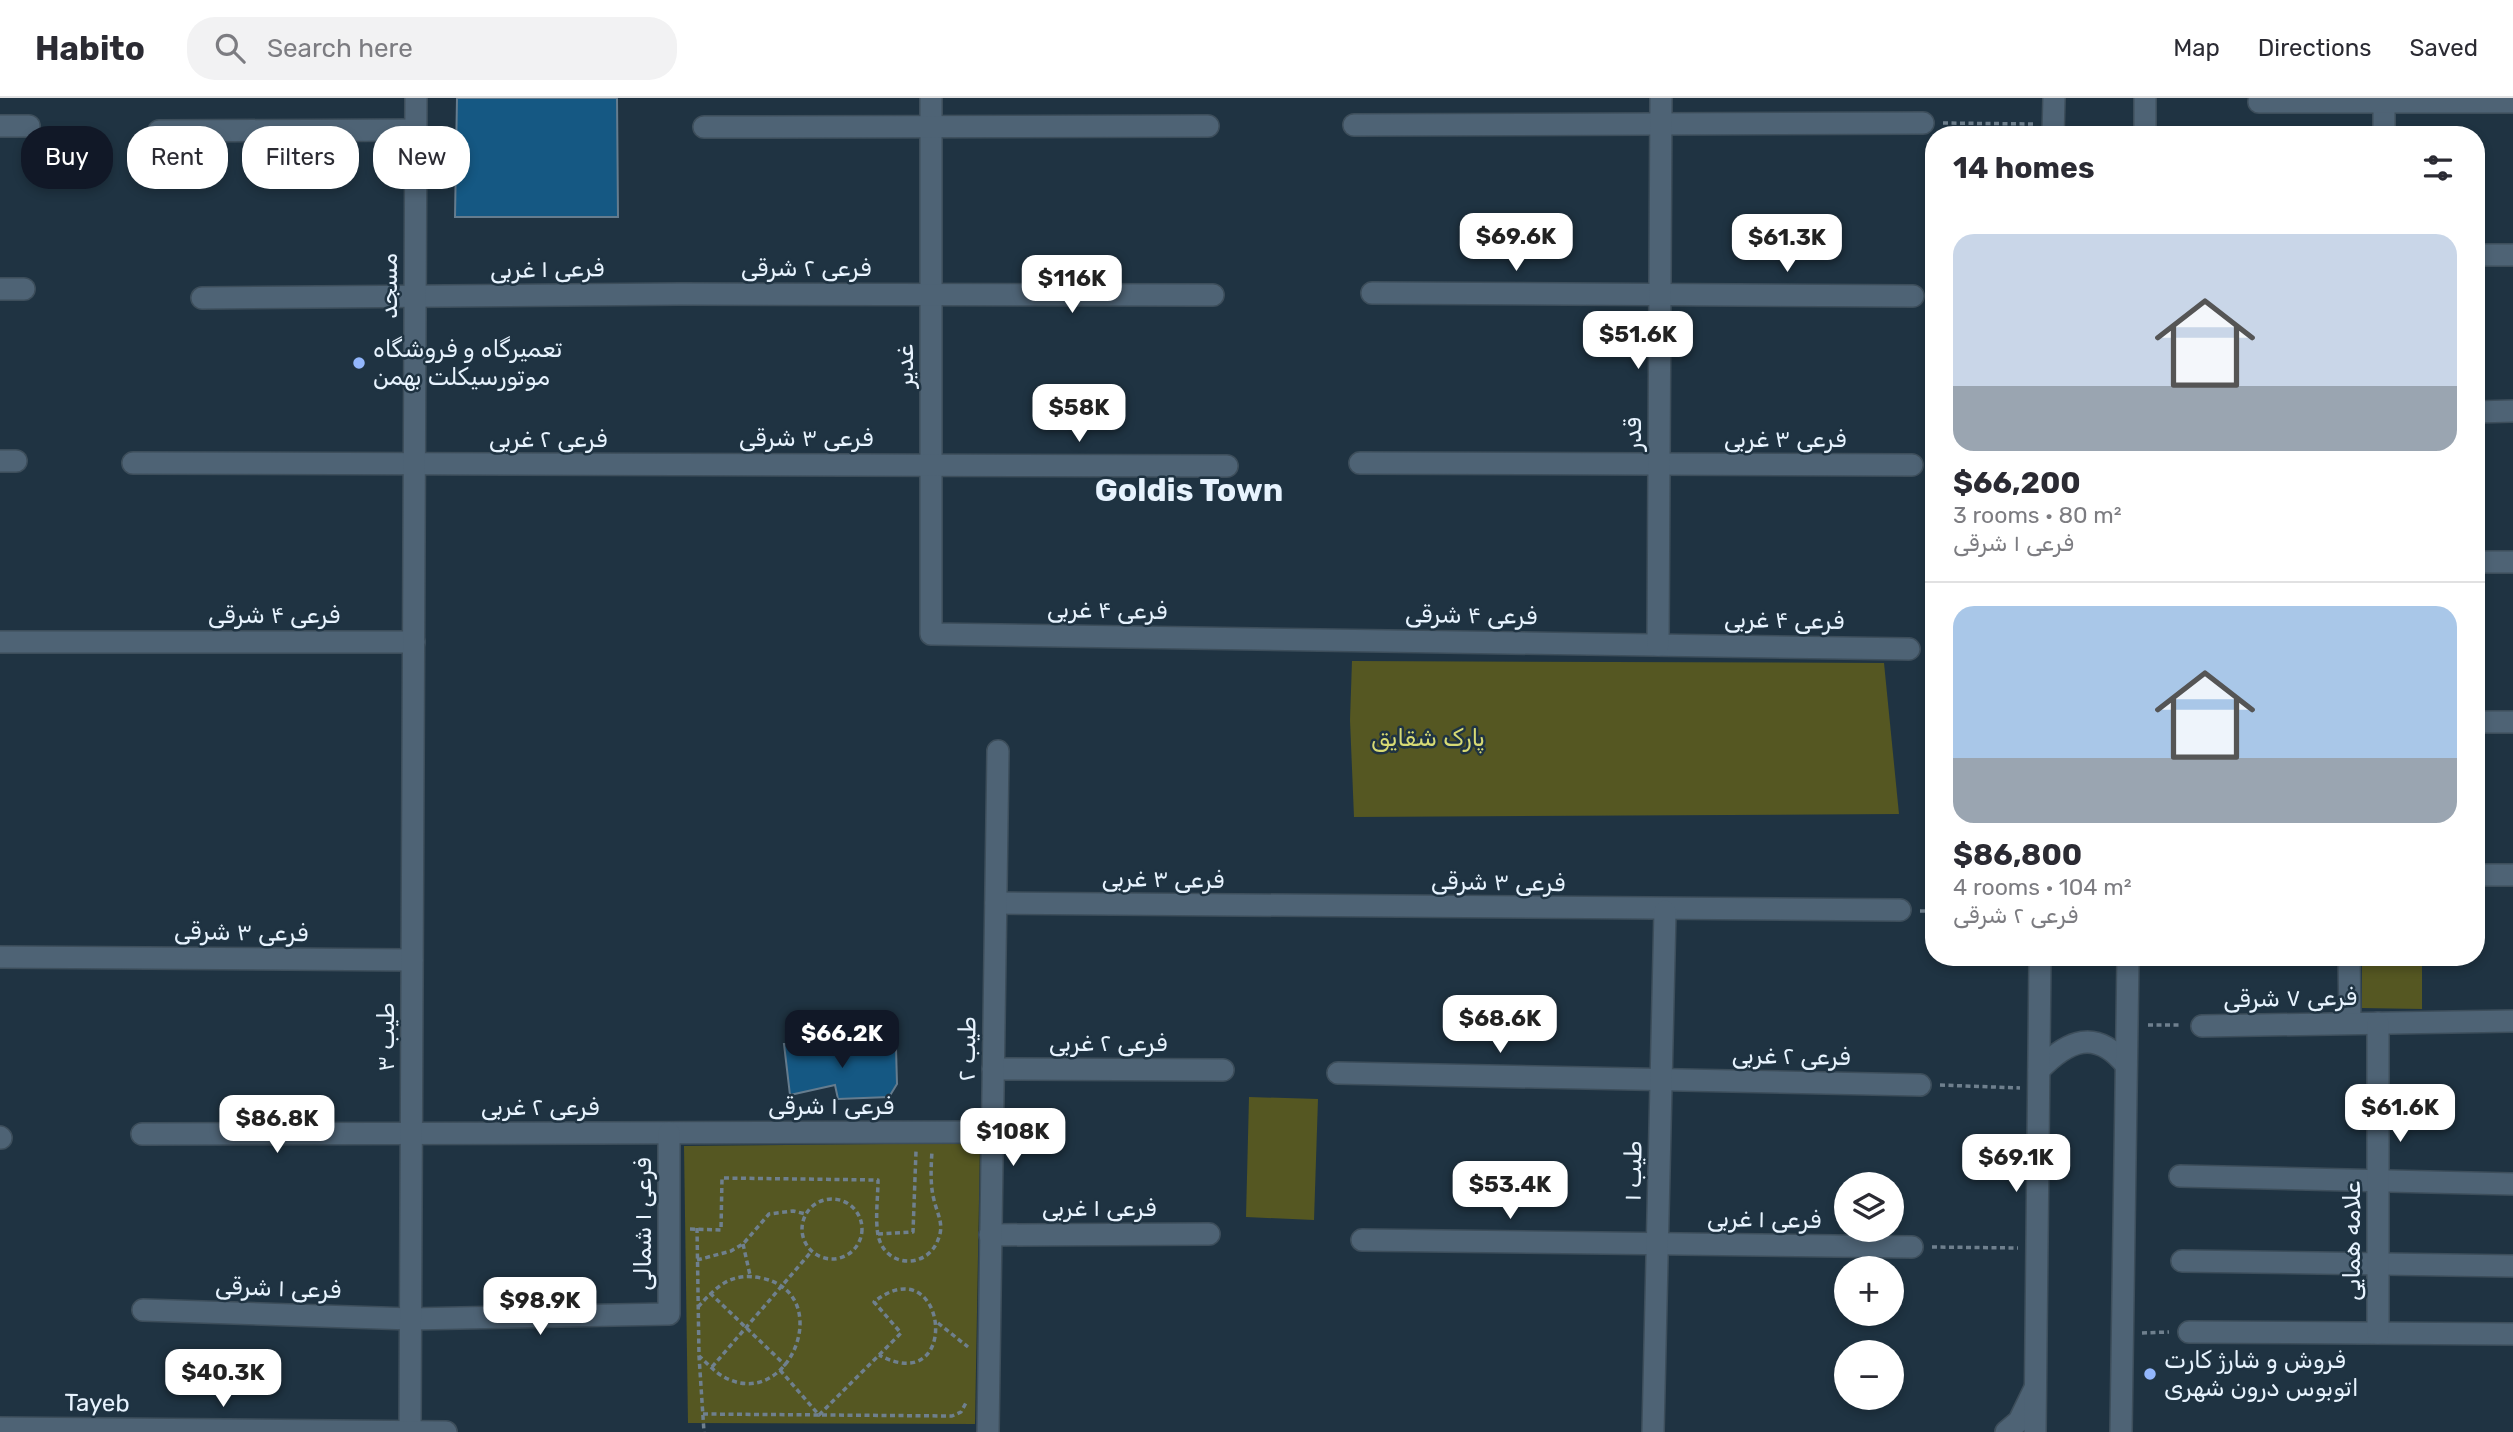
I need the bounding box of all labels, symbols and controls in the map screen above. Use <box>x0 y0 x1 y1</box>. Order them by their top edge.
search box <box>187 17 677 80</box>
text: Habito <box>35 29 145 68</box>
icon: search <box>211 29 249 67</box>
text: Search here <box>267 33 413 64</box>
text: Map <box>2173 34 2220 62</box>
text: Directions <box>2258 34 2371 62</box>
text: Saved <box>2409 34 2478 62</box>
chip: Buy <box>21 126 113 189</box>
chip: Rent <box>127 126 228 189</box>
chip: Filters <box>242 126 359 189</box>
chip: New <box>373 126 470 189</box>
icon: filters <box>2419 149 2457 187</box>
text: 14 homes <box>1953 150 2095 186</box>
pin: $69.6K <box>1459 214 1573 273</box>
pin: $61.3K <box>1730 214 1844 274</box>
text: $69.6K <box>1476 222 1556 250</box>
text: $61.3K <box>1748 223 1826 251</box>
street label: مسجد <box>375 253 403 319</box>
street label: فرعی ۱ غربی <box>490 254 604 284</box>
street label: فرعی ۲ شرقی <box>741 254 871 282</box>
pin: $116K <box>1023 256 1121 315</box>
text: $116K <box>1038 264 1106 292</box>
icon: home <box>2142 280 2268 406</box>
pin: $51.6K <box>1581 312 1695 371</box>
text: $51.6K <box>1599 320 1677 348</box>
place label: تعمیرگاه و فروشگاه موتورسیکلت بهمن <box>373 335 562 391</box>
street label: غدیر <box>891 344 919 390</box>
marker: تعمیرگاه و فروشگاه موتورسیکلت بهمن <box>351 355 367 371</box>
pin: $58K <box>1038 384 1120 444</box>
text: $58K <box>1048 393 1110 421</box>
street label: قدر <box>1619 417 1647 453</box>
street label: فرعی ۳ شرقی <box>739 424 873 452</box>
street label: فرعی ۲ غربی <box>489 425 607 453</box>
street label: فرعی ۳ غربی <box>1724 425 1846 453</box>
text: $66,200 <box>1953 465 2081 501</box>
district label: Goldis Town <box>1095 471 1283 509</box>
text: 3 rooms · 80 m² <box>1953 501 2122 529</box>
text: فرعی ۱ شرقی <box>1953 529 2074 557</box>
street label: فرعی ۴ غربی <box>1047 595 1167 625</box>
street label: فرعی ۴ شرقی <box>1405 600 1537 630</box>
street label: فرعی ۴ شرقی <box>208 601 340 629</box>
street label: فرعی ۴ غربی <box>1724 605 1844 635</box>
icon: home <box>2142 652 2268 778</box>
park label: پارک شقایق <box>1371 724 1485 754</box>
text: $86,800 <box>1953 837 2082 873</box>
street label: فرعی ۳ غربی <box>1101 864 1225 894</box>
street label: فرعی ۳ شرقی <box>1431 867 1565 897</box>
text: 4 rooms · 104 m² <box>1953 873 2132 901</box>
text: فرعی ۲ شرقی <box>1953 901 2078 929</box>
street label: فرعی ۳ شرقی <box>174 917 308 947</box>
street label: فرعی ۷ شرقی <box>2223 983 2357 1013</box>
pin: $68.6K <box>1443 996 1557 1055</box>
street label: طیب ۳ <box>372 1002 400 1072</box>
text: $68.6K <box>1459 1004 1541 1032</box>
pin: $66.2K <box>785 1010 899 1070</box>
street label: طیب ۲ <box>952 1016 982 1082</box>
text: $66.2K <box>801 1019 883 1047</box>
street label: فرعی ۲ غربی <box>1049 1029 1167 1057</box>
street label: فرعی ۲ غربی <box>1731 1041 1851 1071</box>
pin: $61.6K <box>2343 1084 2457 1144</box>
street label: فرعی ۱ شرقی <box>768 1092 894 1120</box>
street label: فرعی ۲ غربی <box>481 1093 599 1121</box>
text: $61.6K <box>2361 1093 2439 1121</box>
pin: $86.8K <box>220 1096 334 1155</box>
text: $86.8K <box>235 1104 319 1132</box>
pin: $108K <box>964 1108 1062 1168</box>
text: $108K <box>976 1117 1050 1145</box>
pin: $69.1K <box>1959 1134 2073 1194</box>
street label: طیب ۱ <box>1618 1140 1648 1202</box>
text: $69.1K <box>1978 1143 2054 1171</box>
street label: فرعی ۱ شمالی <box>629 1157 657 1291</box>
pin: $53.4K <box>1453 1162 1567 1221</box>
text: $53.4K <box>1469 1170 1551 1198</box>
map controls <box>1834 1172 1904 1410</box>
button: layers <box>1834 1172 1904 1242</box>
street label: علامه همایی <box>2338 1181 2366 1301</box>
street label: فرعی ۱ غربی <box>1042 1194 1156 1222</box>
street label: فرعی ۱ غربی <box>1707 1204 1821 1234</box>
button: + <box>1834 1256 1904 1326</box>
street label: فرعی ۱ شرقی <box>214 1272 342 1304</box>
pin: $98.9K <box>483 1278 597 1337</box>
text: $98.9K <box>499 1286 581 1314</box>
button: − <box>1834 1340 1904 1410</box>
place label: فروش و شارژ کارت اتوبوس درون شهری <box>2164 1346 2359 1402</box>
pin: $40.3K <box>166 1350 280 1409</box>
text: $40.3K <box>181 1358 265 1386</box>
marker: فروش و شارژ کارت اتوبوس درون شهری <box>2142 1366 2158 1382</box>
street label: Tayeb <box>64 1388 130 1418</box>

